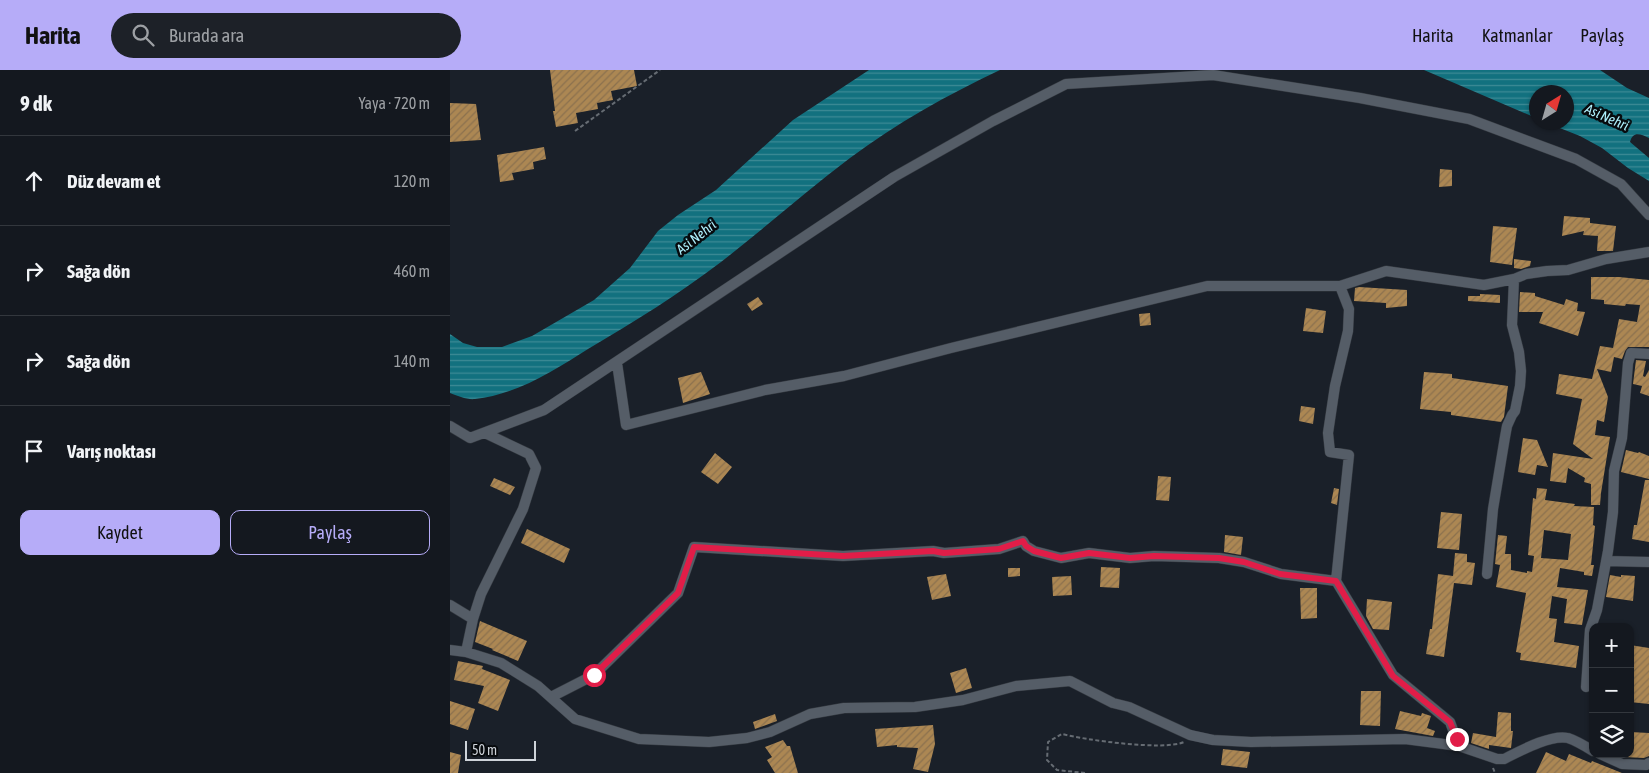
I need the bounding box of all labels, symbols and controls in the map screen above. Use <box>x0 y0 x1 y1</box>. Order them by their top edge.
search box <box>111 13 461 58</box>
icon: search <box>129 21 157 49</box>
text: Harita <box>25 22 81 49</box>
text: Burada ara <box>169 24 244 46</box>
text: Harita <box>1412 25 1454 46</box>
text: Katmanlar <box>1482 25 1552 46</box>
text: Paylaş <box>1580 25 1624 46</box>
north arrow <box>1529 85 1574 130</box>
text: 9 dk <box>20 91 52 115</box>
text: Yaya · 720 m <box>358 94 430 112</box>
water label: Asi Nehri <box>1582 100 1631 134</box>
icon: ahead <box>20 167 48 195</box>
text: Düz devam et <box>67 170 161 192</box>
text: 120 m <box>394 172 430 190</box>
water label: Asi Nehri <box>672 217 719 258</box>
icon: right <box>20 257 48 285</box>
text: Sağa dön <box>67 260 130 282</box>
text: 460 m <box>394 262 430 280</box>
icon: right <box>20 347 48 375</box>
text: Sağa dön <box>67 350 130 372</box>
text: 140 m <box>394 352 430 370</box>
icon: arrive <box>20 437 48 465</box>
text: Varış noktası <box>67 440 156 462</box>
button: Kaydet <box>20 510 220 555</box>
button: Paylaş <box>230 510 430 555</box>
map controls <box>1589 623 1634 758</box>
button: + <box>1589 623 1634 668</box>
route start <box>583 664 606 687</box>
button: − <box>1589 668 1634 713</box>
button: layers <box>1589 713 1634 758</box>
route end <box>1446 728 1469 751</box>
scale bar <box>465 738 536 761</box>
text: 50 m <box>472 742 497 758</box>

